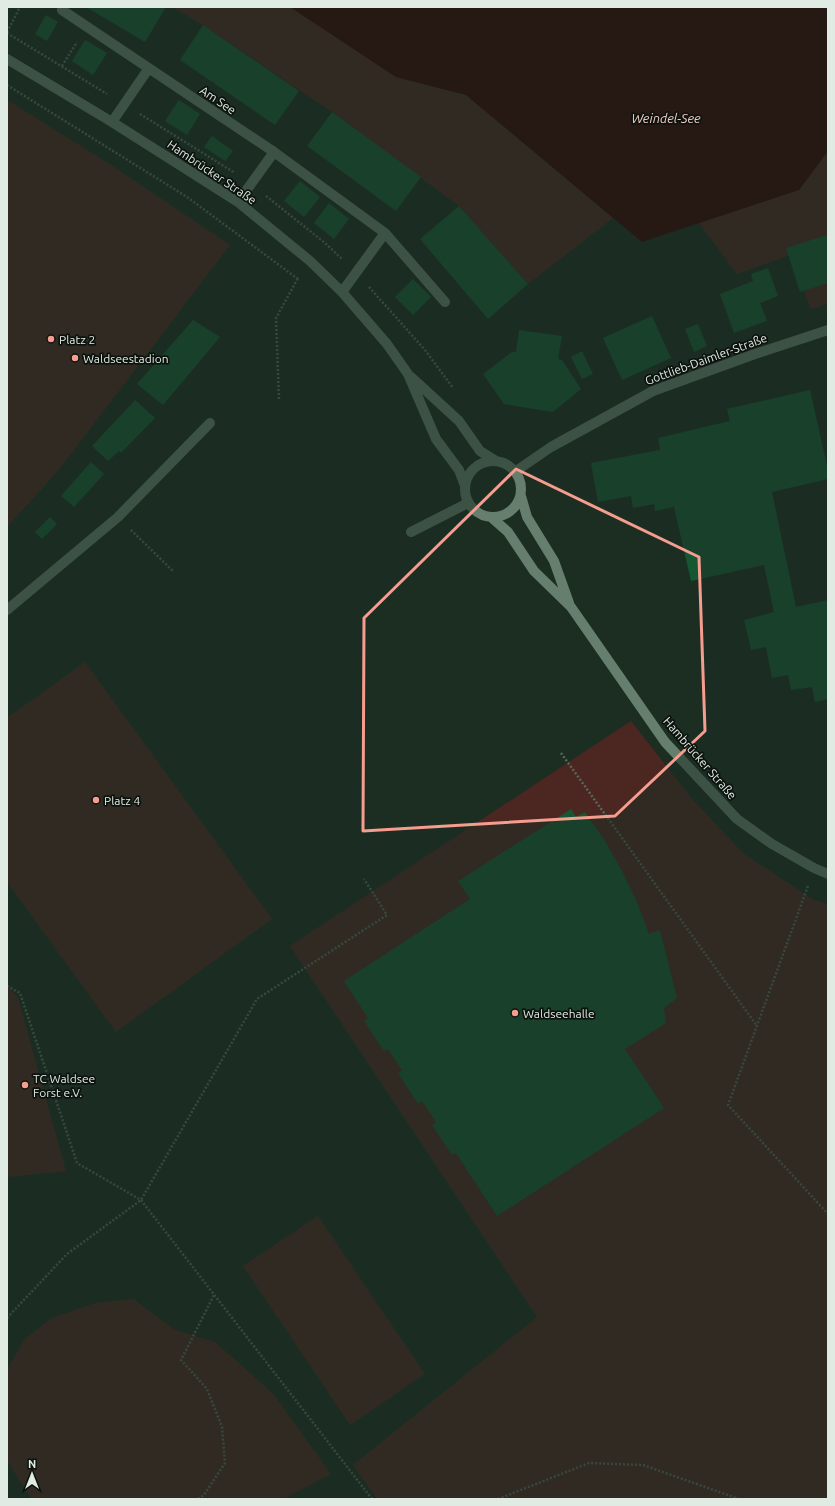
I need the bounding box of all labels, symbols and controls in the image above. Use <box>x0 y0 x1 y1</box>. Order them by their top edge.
street label: Am See <box>198 83 238 117</box>
water label: Weindel-See <box>631 111 701 125</box>
street label: Hambrücker Straße <box>165 137 259 207</box>
street label: Gottlieb-Daimler-Straße <box>643 331 769 387</box>
place label: Platz 2 <box>59 333 95 346</box>
marker: Platz 2 <box>46 334 56 344</box>
place label: Waldseestadion <box>83 352 169 365</box>
marker: Waldseestadion <box>70 353 80 363</box>
street label: Hambrücker Straße <box>661 714 739 802</box>
place label: Platz 4 <box>104 794 140 807</box>
marker: Platz 4 <box>91 795 101 805</box>
place label: Waldseehalle <box>523 1007 595 1020</box>
marker: Waldseehalle <box>510 1008 520 1018</box>
place label: TC Waldsee Forst e.V. <box>33 1072 95 1099</box>
marker: TC Waldsee Forst e.V. <box>20 1080 30 1090</box>
north arrow <box>12 1454 52 1494</box>
text: N <box>28 1458 36 1470</box>

